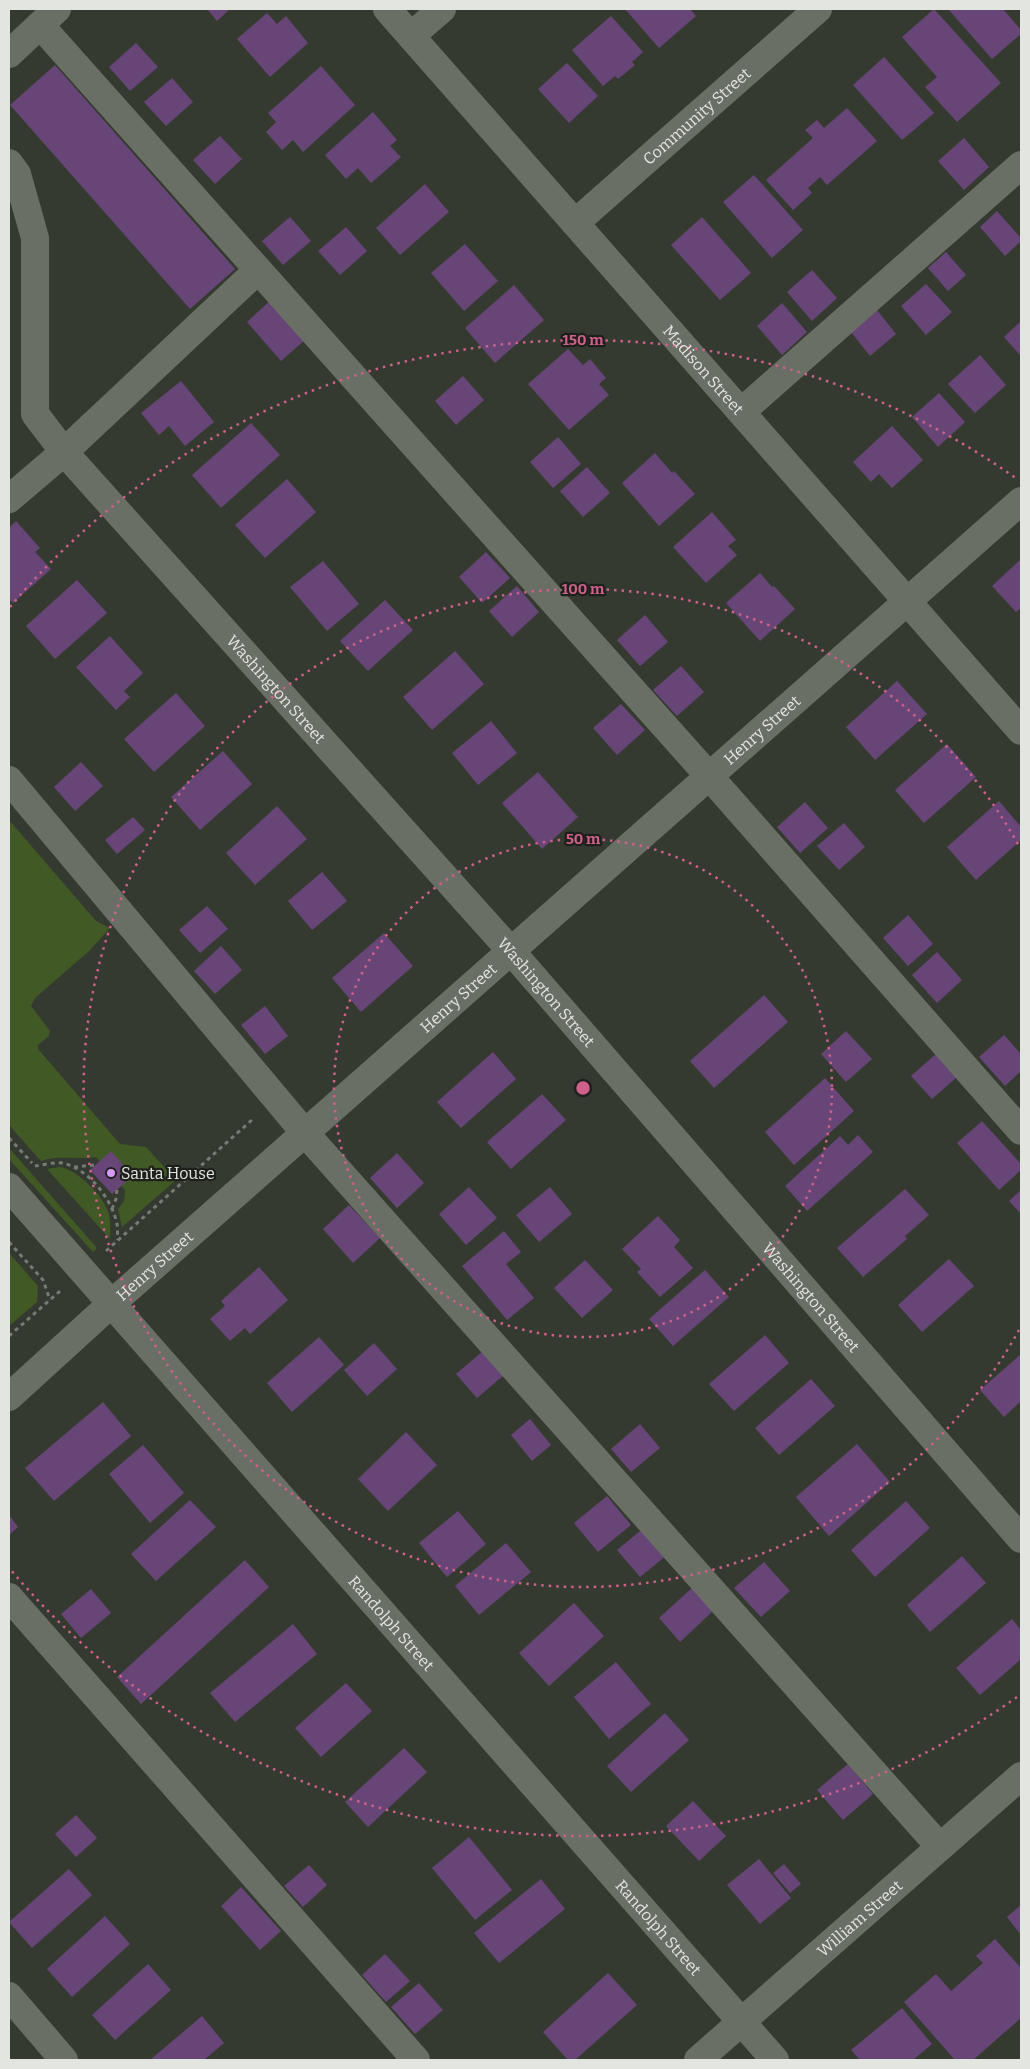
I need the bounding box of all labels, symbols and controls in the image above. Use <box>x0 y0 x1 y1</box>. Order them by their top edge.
street label: Community Street <box>639 63 754 168</box>
street label: Madison Street <box>659 321 748 418</box>
text: 150 m <box>562 331 604 349</box>
text: 100 m <box>562 580 605 598</box>
street label: Washington Street <box>223 631 330 747</box>
street label: Henry Street <box>720 691 804 768</box>
text: 50 m <box>566 830 601 848</box>
street label: Washington Street <box>494 933 599 1051</box>
street label: Henry Street <box>416 959 500 1036</box>
centre of rings <box>574 1079 592 1097</box>
place label: Santa House <box>121 1164 215 1183</box>
marker: Santa House <box>105 1167 117 1179</box>
street label: Henry Street <box>112 1227 197 1304</box>
street label: Washington Street <box>759 1239 864 1356</box>
street label: Randolph Street <box>345 1571 439 1675</box>
street label: Randolph Street <box>612 1876 706 1979</box>
street label: William Street <box>813 1876 906 1960</box>

